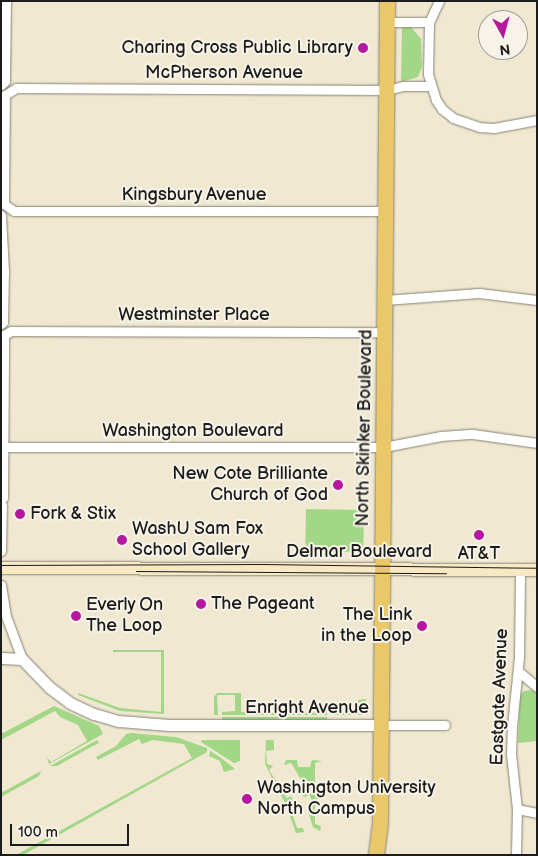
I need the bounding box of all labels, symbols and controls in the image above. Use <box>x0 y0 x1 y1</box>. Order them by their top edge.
north arrow <box>478 10 528 60</box>
place label: Charing Cross Public Library <box>121 37 353 59</box>
text: N <box>499 40 511 58</box>
marker: Charing Cross Public Library <box>357 42 369 54</box>
street label: McPherson Avenue <box>145 62 303 84</box>
street label: Kingsbury Avenue <box>121 184 267 206</box>
street label: Westminster Place <box>118 304 270 326</box>
street label: North Skinker Boulevard <box>352 329 378 527</box>
street label: Washington Boulevard <box>102 420 284 442</box>
place label: New Cote Brilliante Church of God <box>172 464 328 506</box>
marker: New Cote Brilliante Church of God <box>332 479 344 491</box>
place label: Fork & Stix <box>30 503 116 525</box>
marker: Fork & Stix <box>14 508 26 520</box>
place label: WashU Sam Fox School Gallery <box>132 519 264 562</box>
marker: AT&T <box>473 529 485 541</box>
marker: WashU Sam Fox School Gallery <box>116 534 128 546</box>
street label: Delmar Boulevard <box>286 541 432 563</box>
place label: AT&T <box>458 543 500 565</box>
place label: The Pageant <box>211 593 315 615</box>
place label: Everly On The Loop <box>86 595 164 638</box>
marker: The Pageant <box>195 598 207 610</box>
place label: The Link in the Loop <box>321 605 412 648</box>
marker: Everly On The Loop <box>70 610 82 622</box>
marker: The Link in the Loop <box>416 620 428 632</box>
street label: Eastgate Avenue <box>487 628 513 766</box>
street label: Enright Avenue <box>245 697 369 719</box>
place label: Washington University North Campus <box>257 778 436 821</box>
marker: Washington University North Campus <box>241 793 253 805</box>
scale bar <box>12 814 131 846</box>
text: 100 m <box>18 823 58 842</box>

